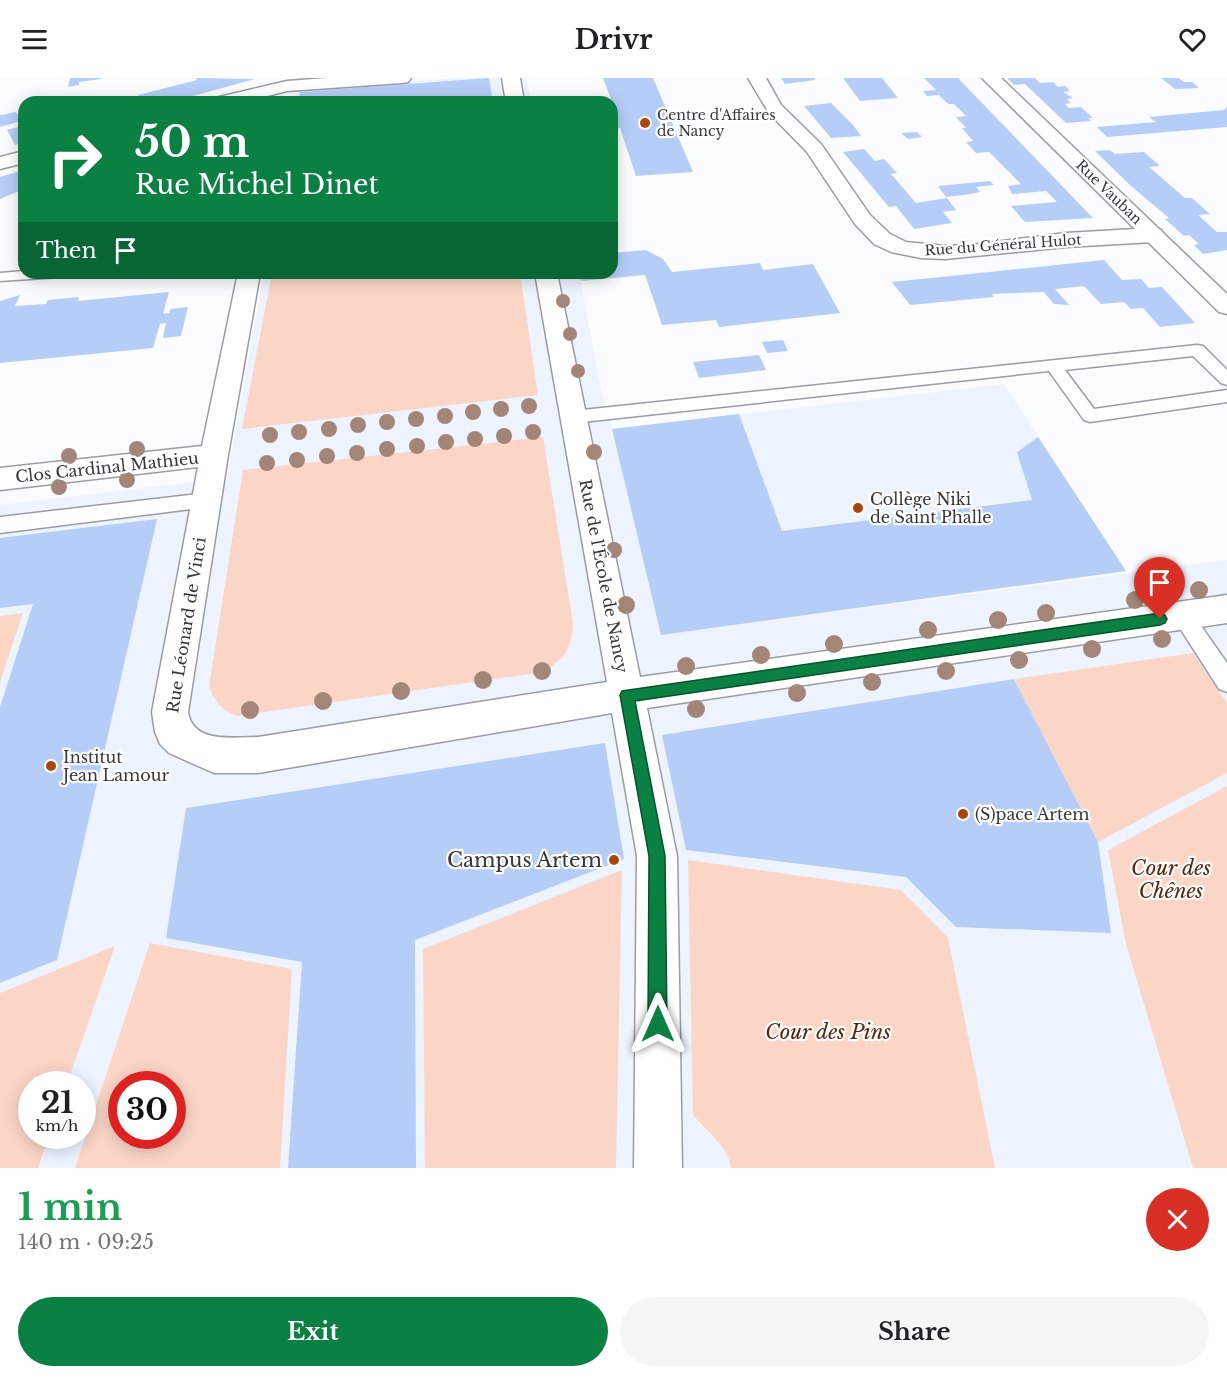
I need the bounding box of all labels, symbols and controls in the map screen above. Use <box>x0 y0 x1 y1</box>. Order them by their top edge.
icon: menu <box>18 23 51 56</box>
text: Drivr <box>574 23 653 56</box>
icon: heart <box>1176 23 1209 56</box>
place label: Centre d'Affaires de Nancy <box>657 106 776 140</box>
text: 50 m <box>135 116 249 168</box>
marker: Centre d'Affaires de Nancy <box>638 116 652 130</box>
icon: right <box>36 120 114 198</box>
street label: Rue Vauban <box>1072 156 1146 228</box>
text: Rue Michel Dinet <box>135 168 379 201</box>
street label: Rue du Général Hulot <box>924 230 1083 259</box>
icon: arrive <box>109 234 142 267</box>
text: Then <box>36 237 97 264</box>
street label: Clos Cardinal Mathieu <box>14 447 200 487</box>
street label: Rue de l'École de Nancy <box>575 477 633 675</box>
place label: Collège Niki de Saint Phalle <box>870 489 991 527</box>
marker: Collège Niki de Saint Phalle <box>851 501 865 515</box>
street label: Rue Léonard de Vinci <box>162 535 210 714</box>
pin <box>1134 557 1185 619</box>
icon: arrive <box>1143 566 1176 599</box>
place label: Institut Jean Lamour <box>61 747 169 785</box>
marker: Institut Jean Lamour <box>44 759 58 773</box>
place label: (S)pace Artem <box>975 804 1089 824</box>
marker: (S)pace Artem <box>956 807 970 821</box>
place label: Campus Artem <box>447 848 603 872</box>
marker: Campus Artem <box>607 853 621 867</box>
park label: Cour des Chênes <box>1131 856 1211 903</box>
position arrow <box>626 992 690 1056</box>
park label: Cour des Pins <box>765 1020 891 1044</box>
speed limit sign: 30 <box>108 1071 186 1149</box>
text: 21 <box>41 1084 73 1121</box>
text: km/h <box>36 1116 78 1135</box>
text: 1 min <box>18 1185 122 1230</box>
button: close <box>1146 1188 1209 1251</box>
text: 140 m · 09:25 <box>18 1230 154 1254</box>
button: Exit <box>18 1297 608 1366</box>
button: Share <box>620 1297 1209 1366</box>

